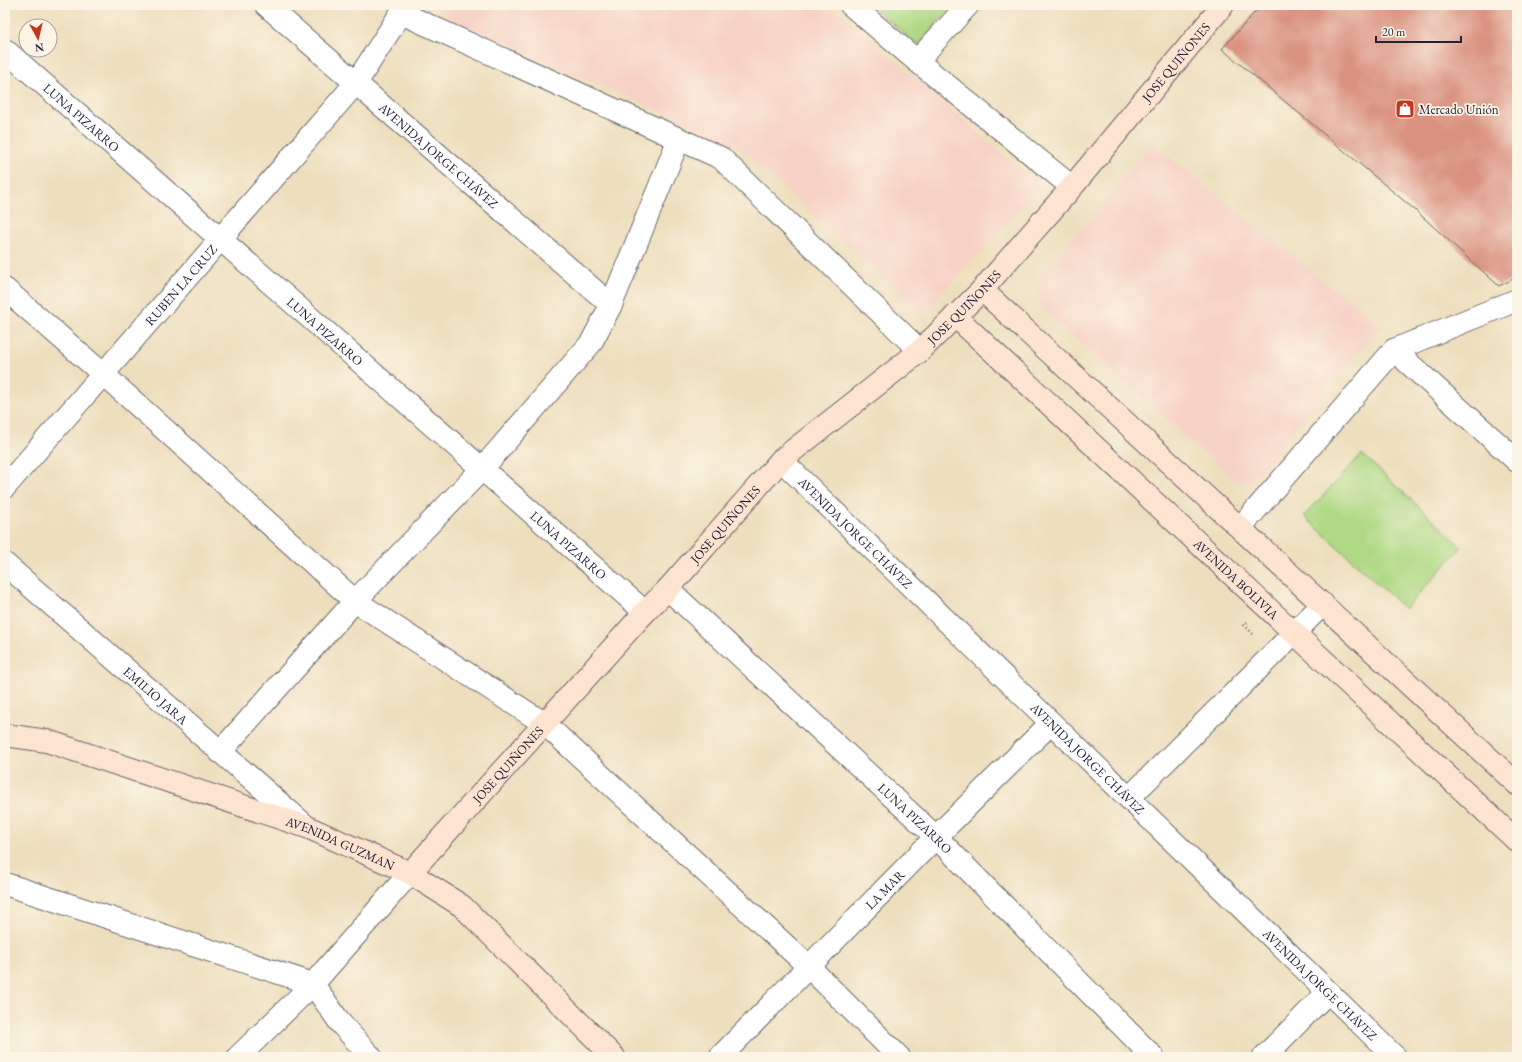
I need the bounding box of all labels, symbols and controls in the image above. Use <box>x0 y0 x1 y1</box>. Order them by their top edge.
north arrow <box>18 18 58 58</box>
scale bar <box>1376 18 1461 44</box>
street label: JOSE QUIÑONES <box>1137 19 1214 106</box>
text: 20 m <box>1382 24 1406 40</box>
text: N <box>34 40 45 55</box>
street label: LUNA PIZARRO <box>40 79 123 155</box>
street label: AVENIDA JORGE CHÁVEZ <box>375 98 502 212</box>
shop icon: Mercado Unión <box>1394 98 1416 120</box>
place label: Mercado Unión <box>1419 101 1499 118</box>
street label: RUBEN LA CRUZ <box>141 241 221 329</box>
street label: JOSE QUIÑONES <box>923 266 1004 349</box>
street label: LUNA PIZARRO <box>283 293 367 369</box>
street label: AVENIDA JORGE CHÁVEZ <box>794 472 916 592</box>
street label: JOSE QUIÑONES <box>685 482 764 567</box>
street label: LUNA PIZARRO <box>527 507 610 583</box>
street label: AVENIDA BOLIVIA <box>1189 534 1283 624</box>
street label: EMILIO JARA <box>120 663 192 729</box>
street label: AVENIDA JORGE CHÁVEZ <box>1026 698 1149 818</box>
street label: JOSE QUIÑONES <box>468 722 547 807</box>
street label: LUNA PIZARRO <box>874 779 956 857</box>
street label: AVENIDA GUZMAN <box>283 812 398 874</box>
street label: LA MAR <box>861 865 908 913</box>
street label: AVENIDA JORGE CHÁVEZ <box>1259 924 1381 1044</box>

